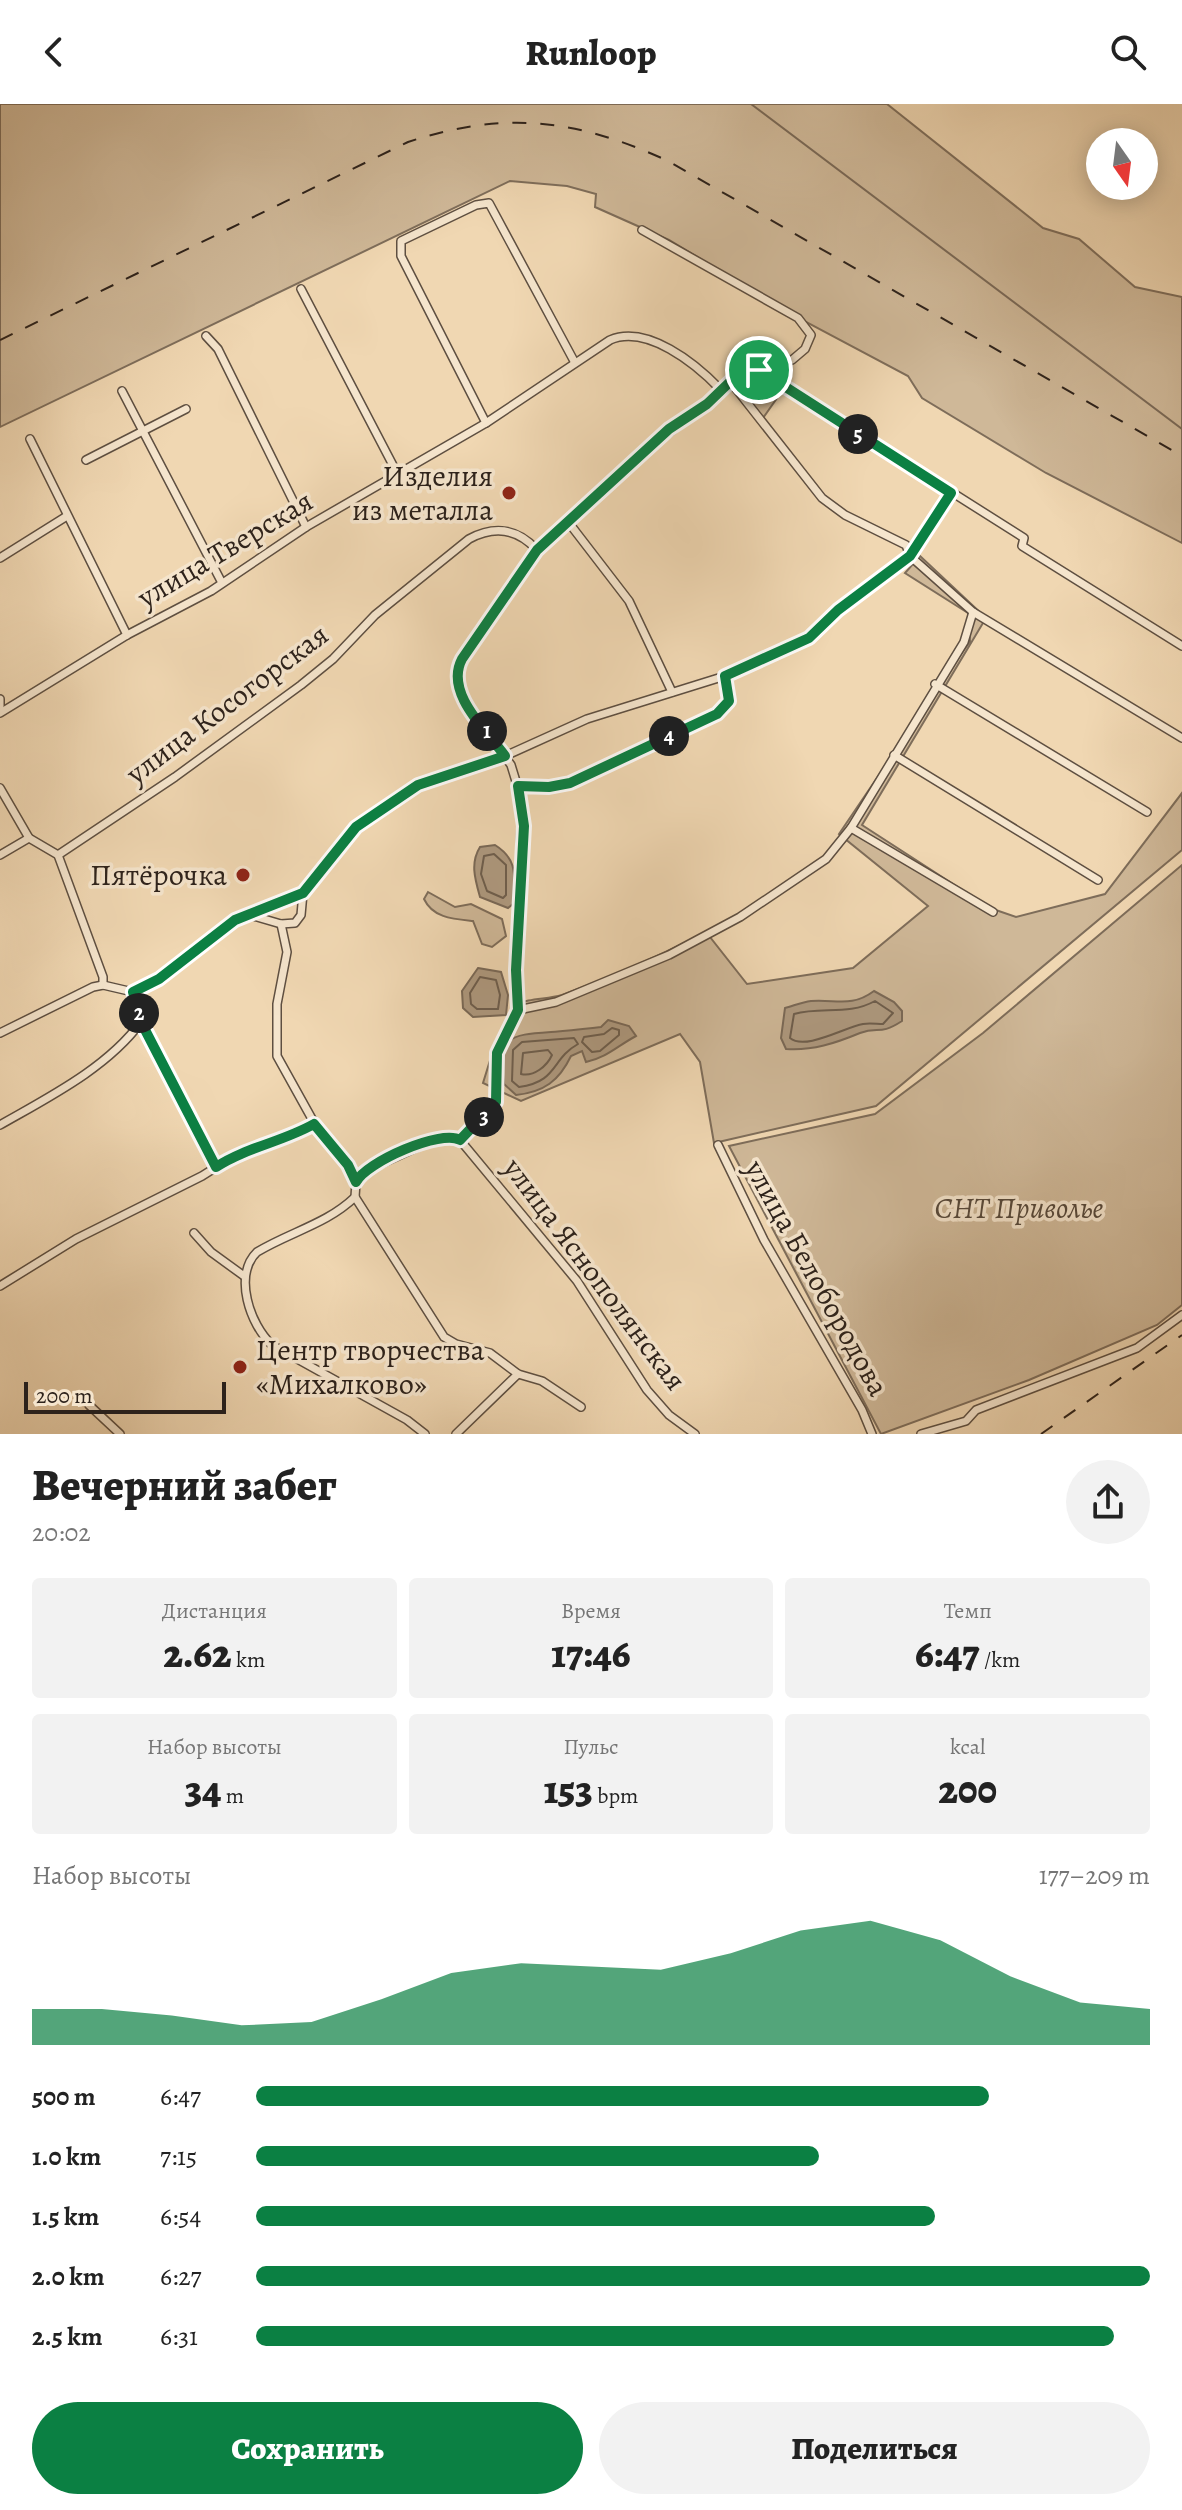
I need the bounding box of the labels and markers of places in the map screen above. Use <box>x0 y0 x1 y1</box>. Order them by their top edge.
pin <box>725 336 793 404</box>
pin: 5 <box>838 414 878 454</box>
place label: Изделия из металла <box>352 456 493 530</box>
marker: Изделия из металла <box>500 484 518 502</box>
pin: 1 <box>467 711 507 751</box>
pin: 4 <box>649 716 689 756</box>
place label: Пятёрочка <box>90 855 227 895</box>
marker: Пятёрочка <box>234 866 252 884</box>
pin: 2 <box>119 993 159 1033</box>
pin: 3 <box>464 1097 504 1137</box>
place label: Центр творчества «Михалково» <box>256 1330 485 1404</box>
marker: Центр творчества «Михалково» <box>231 1358 249 1376</box>

